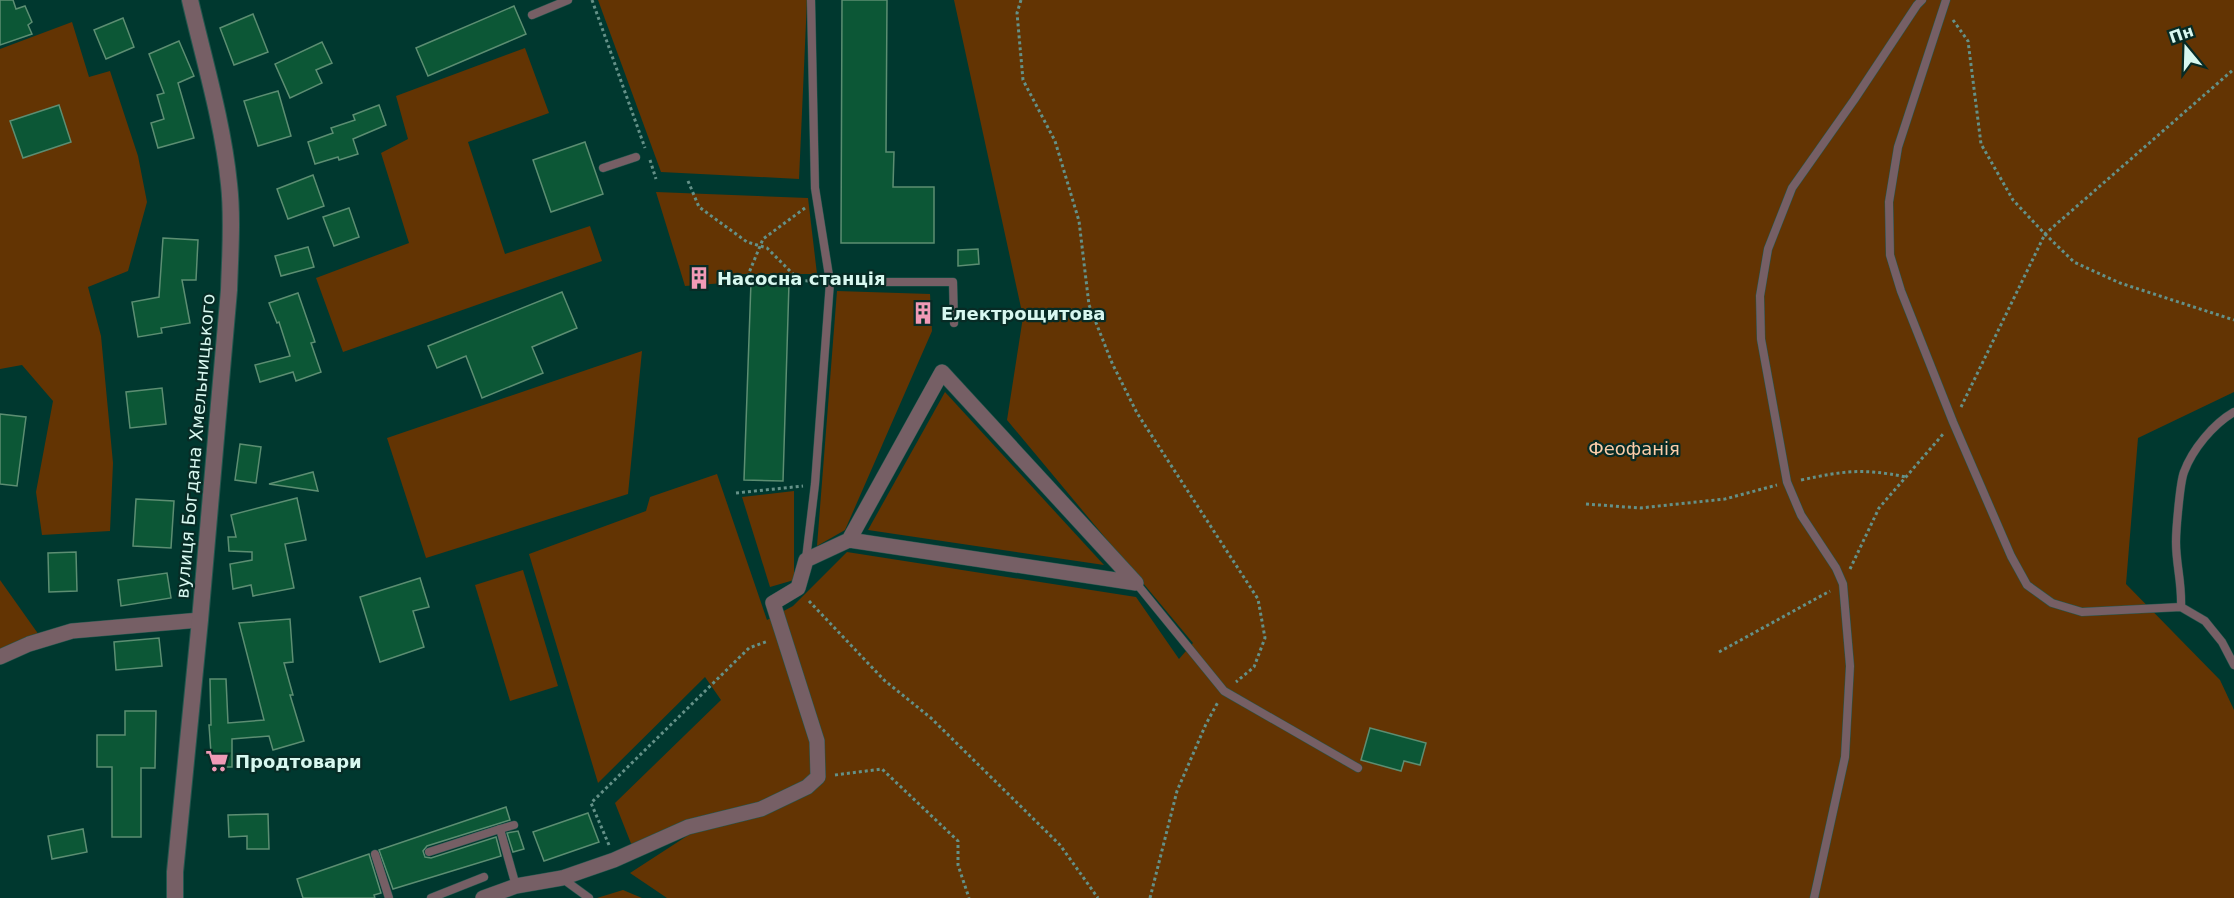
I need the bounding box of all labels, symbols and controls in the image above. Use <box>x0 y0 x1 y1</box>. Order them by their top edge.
north arrow <box>2156 18 2216 78</box>
text: Пн <box>2167 21 2196 47</box>
building icon: Насосна станція <box>686 265 712 291</box>
place label: Насосна станція <box>717 268 886 289</box>
street label: вулиця Богдана Хмельницького <box>171 293 219 599</box>
building icon: Електрощитова <box>910 300 936 326</box>
place label: Електрощитова <box>941 303 1105 324</box>
park label: Феофанія <box>1588 438 1680 459</box>
supermarket icon: Продтовари <box>204 748 230 774</box>
place label: Продтовари <box>235 751 362 772</box>

